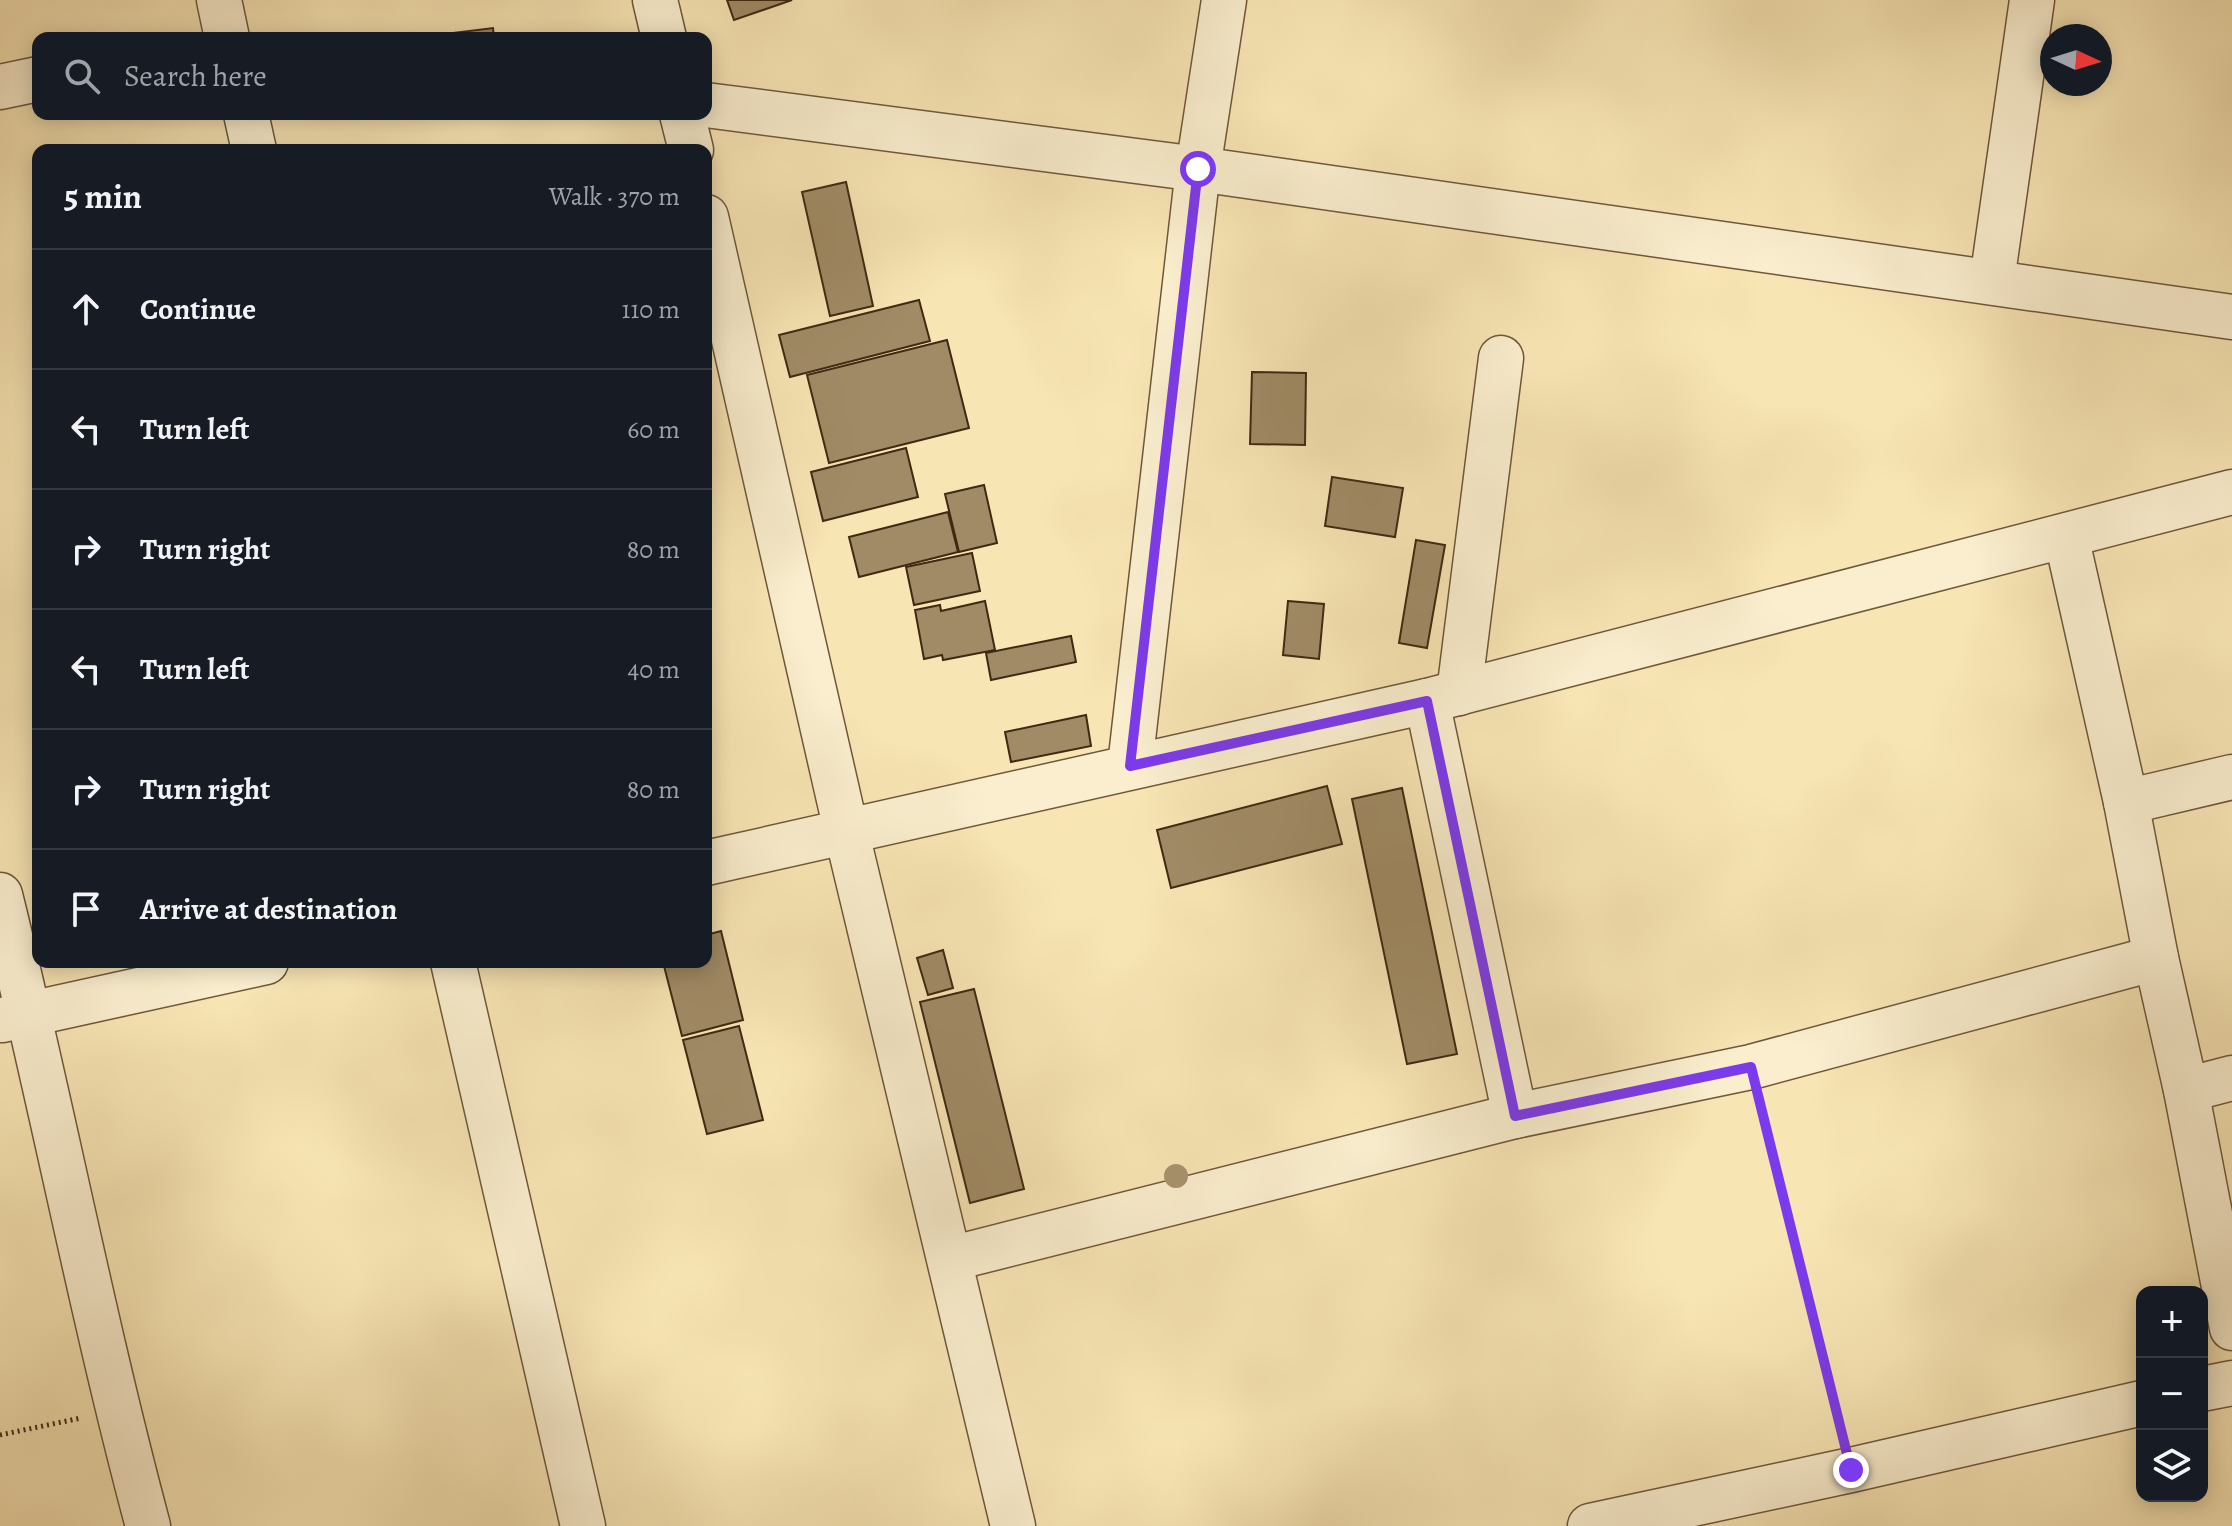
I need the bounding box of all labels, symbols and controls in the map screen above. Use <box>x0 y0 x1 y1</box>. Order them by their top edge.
north arrow <box>2040 24 2112 96</box>
search box <box>32 32 712 120</box>
icon: search <box>60 54 104 98</box>
text: Search here <box>124 56 267 96</box>
route start <box>1180 151 1216 187</box>
text: 5 min <box>64 173 142 220</box>
text: Walk · 370 m <box>549 179 680 214</box>
icon: ahead <box>64 287 108 331</box>
text: Continue <box>140 289 256 329</box>
text: 110 m <box>622 292 680 327</box>
icon: left <box>64 407 108 451</box>
text: Turn left <box>140 409 249 449</box>
text: 60 m <box>627 412 680 447</box>
icon: right <box>64 527 108 571</box>
text: Turn right <box>140 529 270 569</box>
text: 80 m <box>627 532 680 567</box>
icon: left <box>64 647 108 691</box>
text: Turn left <box>140 649 249 689</box>
text: 40 m <box>628 652 680 687</box>
icon: right <box>64 767 108 811</box>
text: Turn right <box>140 769 270 809</box>
text: 80 m <box>627 772 680 807</box>
icon: arrive <box>64 887 108 931</box>
text: Arrive at destination <box>140 889 397 929</box>
map controls <box>2136 1286 2208 1502</box>
button: + <box>2136 1286 2208 1358</box>
button: − <box>2136 1358 2208 1430</box>
button: layers <box>2136 1430 2208 1502</box>
route end <box>1833 1452 1869 1488</box>

